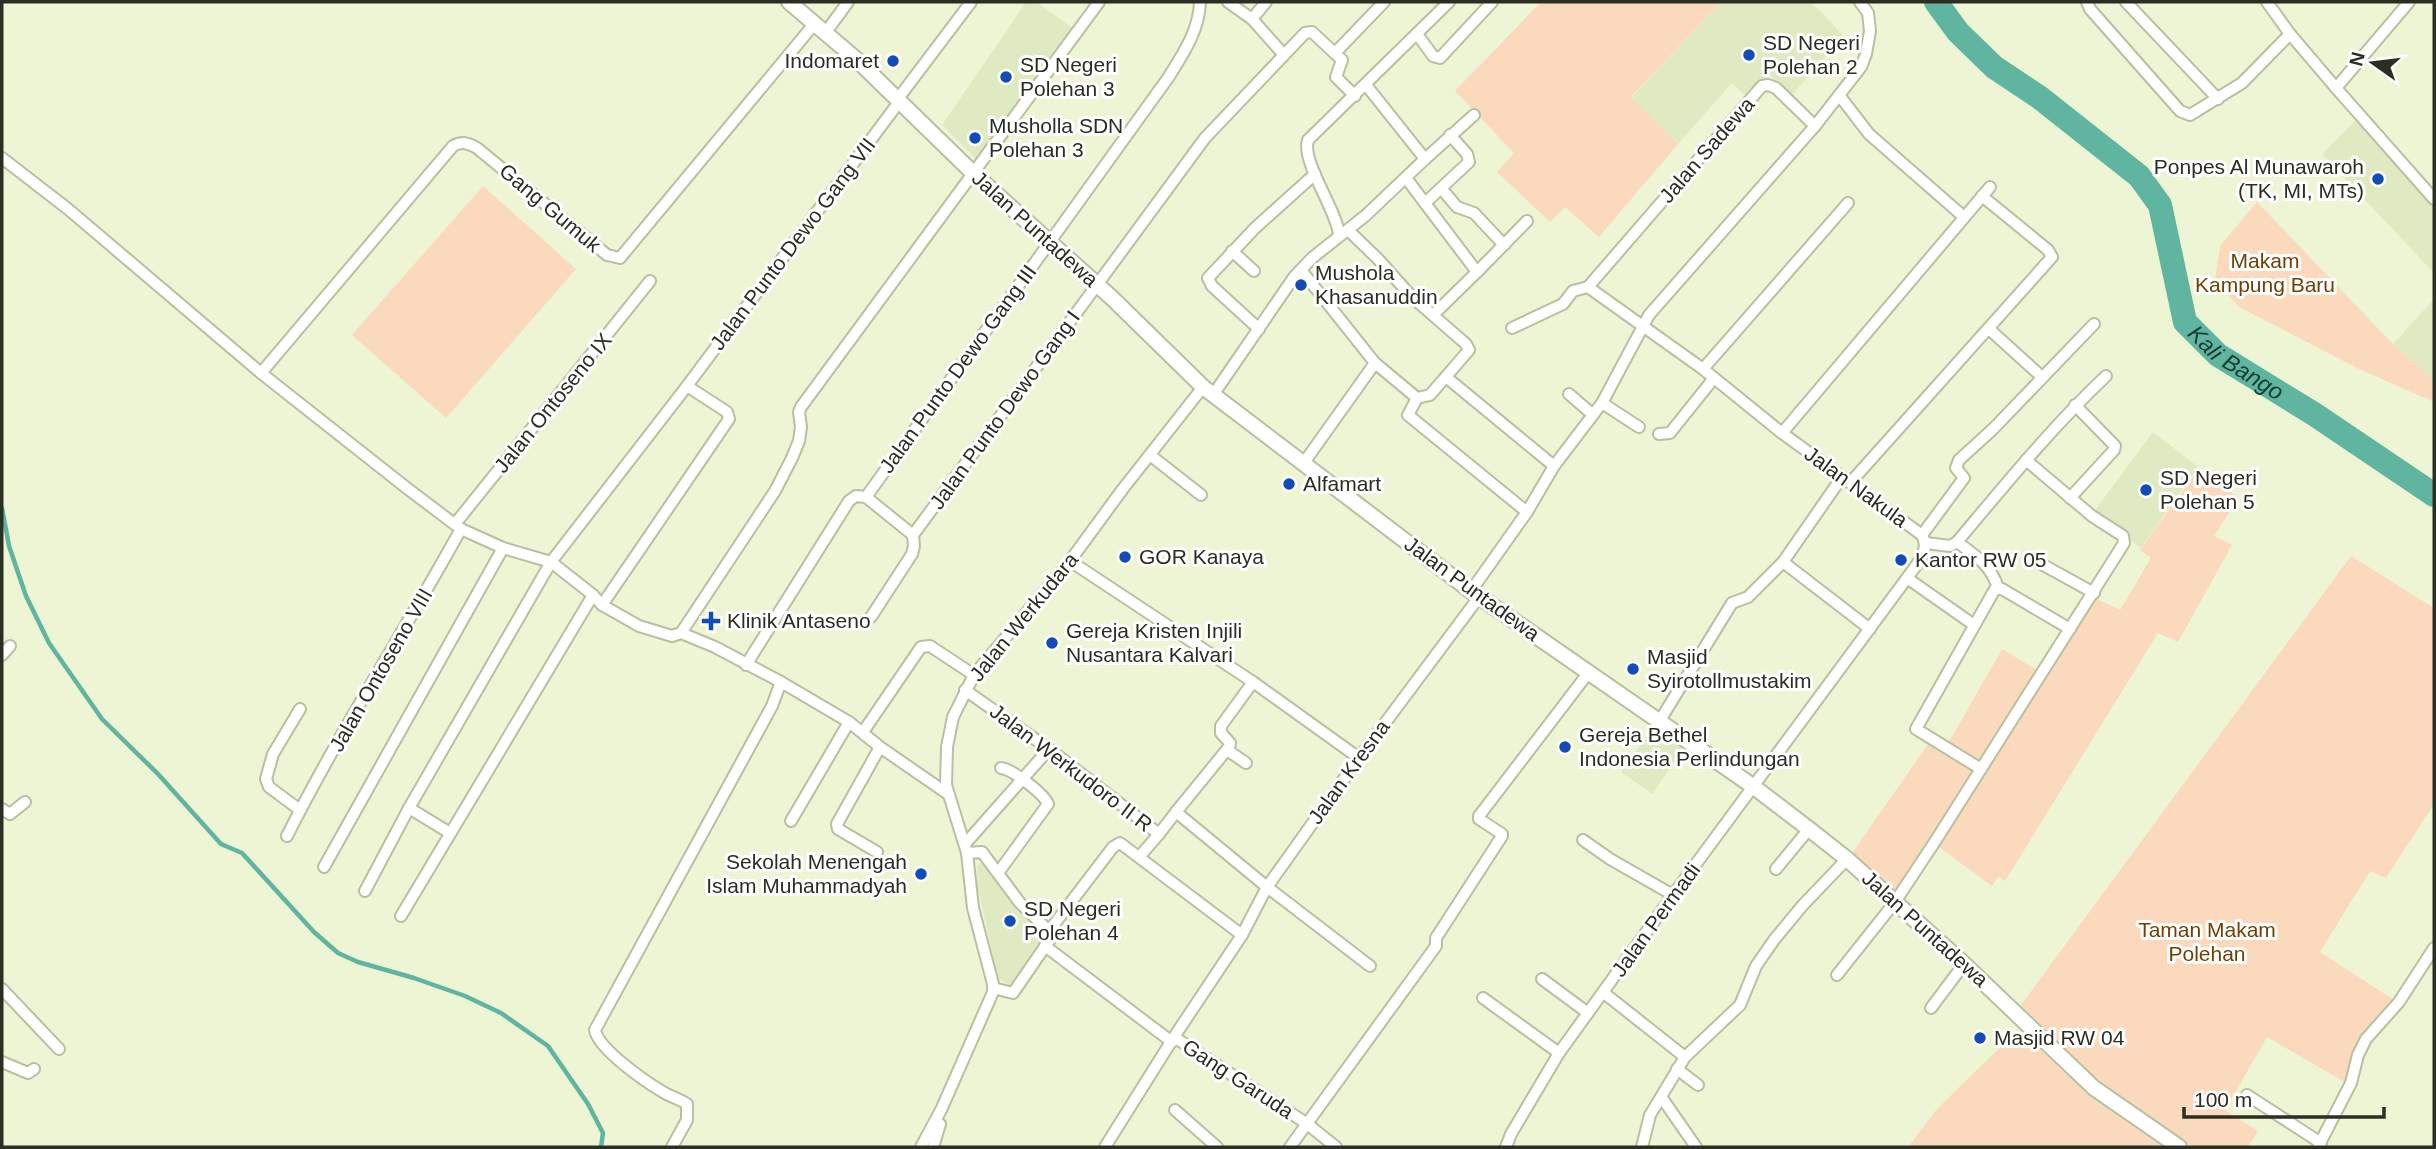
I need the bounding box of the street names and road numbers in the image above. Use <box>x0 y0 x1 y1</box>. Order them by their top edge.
street label: Jalan Sadewa <box>1655 92 1759 207</box>
street label: Jalan Punto Dewo Gang VII <box>705 133 880 354</box>
street label: Gang Gumuk <box>495 159 606 257</box>
street label: Jalan Puntadewa <box>968 166 1103 291</box>
street label: Jalan Punto Dewo Gang III <box>874 260 1042 478</box>
street label: Jalan Punto Dewo Gang I <box>924 306 1086 514</box>
street label: Jalan Ontoseno IX <box>489 328 616 477</box>
street label: Jalan Nakula <box>1800 442 1912 532</box>
street label: Jalan Puntadewa <box>1400 532 1544 645</box>
street label: Jalan Werkudara <box>965 548 1083 685</box>
street label: Jalan Ontoseno VIII <box>324 584 437 755</box>
street label: Jalan Werkudoro II R <box>986 699 1157 836</box>
street label: Jalan Kresna <box>1303 715 1394 828</box>
street label: Jalan Permadi <box>1607 859 1704 981</box>
street label: Jalan Puntadewa <box>1858 866 1993 991</box>
street label: Gang Garuda <box>1179 1034 1298 1123</box>

